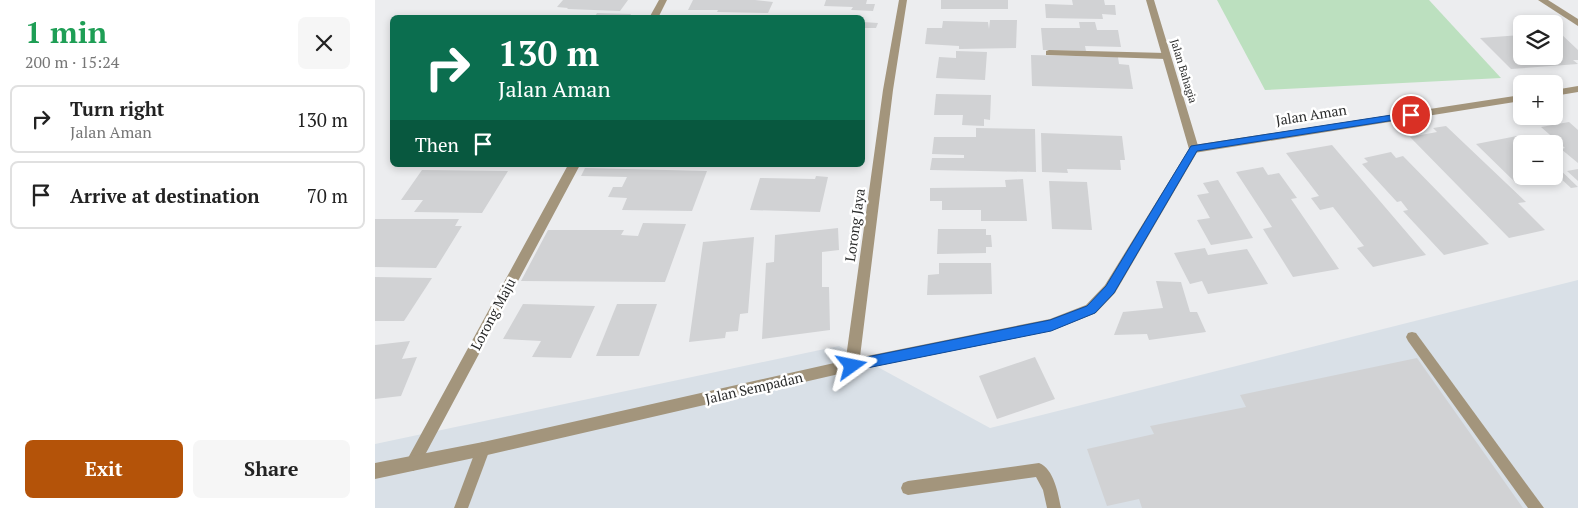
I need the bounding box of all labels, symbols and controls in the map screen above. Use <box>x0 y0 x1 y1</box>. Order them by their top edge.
text: 1 min <box>25 12 107 52</box>
map controls <box>1513 15 1563 185</box>
button: layers <box>1513 15 1563 65</box>
button: close <box>298 17 350 69</box>
text: 130 m <box>498 30 599 76</box>
icon: right <box>415 35 480 100</box>
street label: Jalan Bahagia <box>1168 37 1201 105</box>
text: 200 m · 15:24 <box>25 51 119 73</box>
text: Jalan Aman <box>498 74 611 103</box>
button: + <box>1513 75 1563 125</box>
pin <box>1390 94 1432 136</box>
text: Turn right <box>70 96 164 121</box>
street label: Jalan Aman <box>1274 99 1348 129</box>
icon: arrive <box>1397 101 1425 129</box>
icon: right <box>27 105 55 133</box>
text: 130 m <box>297 107 348 132</box>
text: Jalan Aman <box>70 121 152 143</box>
icon: arrive <box>469 130 497 158</box>
text: Then <box>415 132 459 157</box>
button: − <box>1513 135 1563 185</box>
icon: arrive <box>27 181 55 209</box>
text: Arrive at destination <box>70 183 259 208</box>
text: 70 m <box>307 183 348 208</box>
street label: Lorong Jaya <box>840 187 869 263</box>
street label: Lorong Maju <box>466 274 519 353</box>
position arrow <box>825 339 877 391</box>
street label: Jalan Sempadan <box>703 367 805 408</box>
button: Exit <box>25 440 183 498</box>
button: Share <box>193 440 350 498</box>

